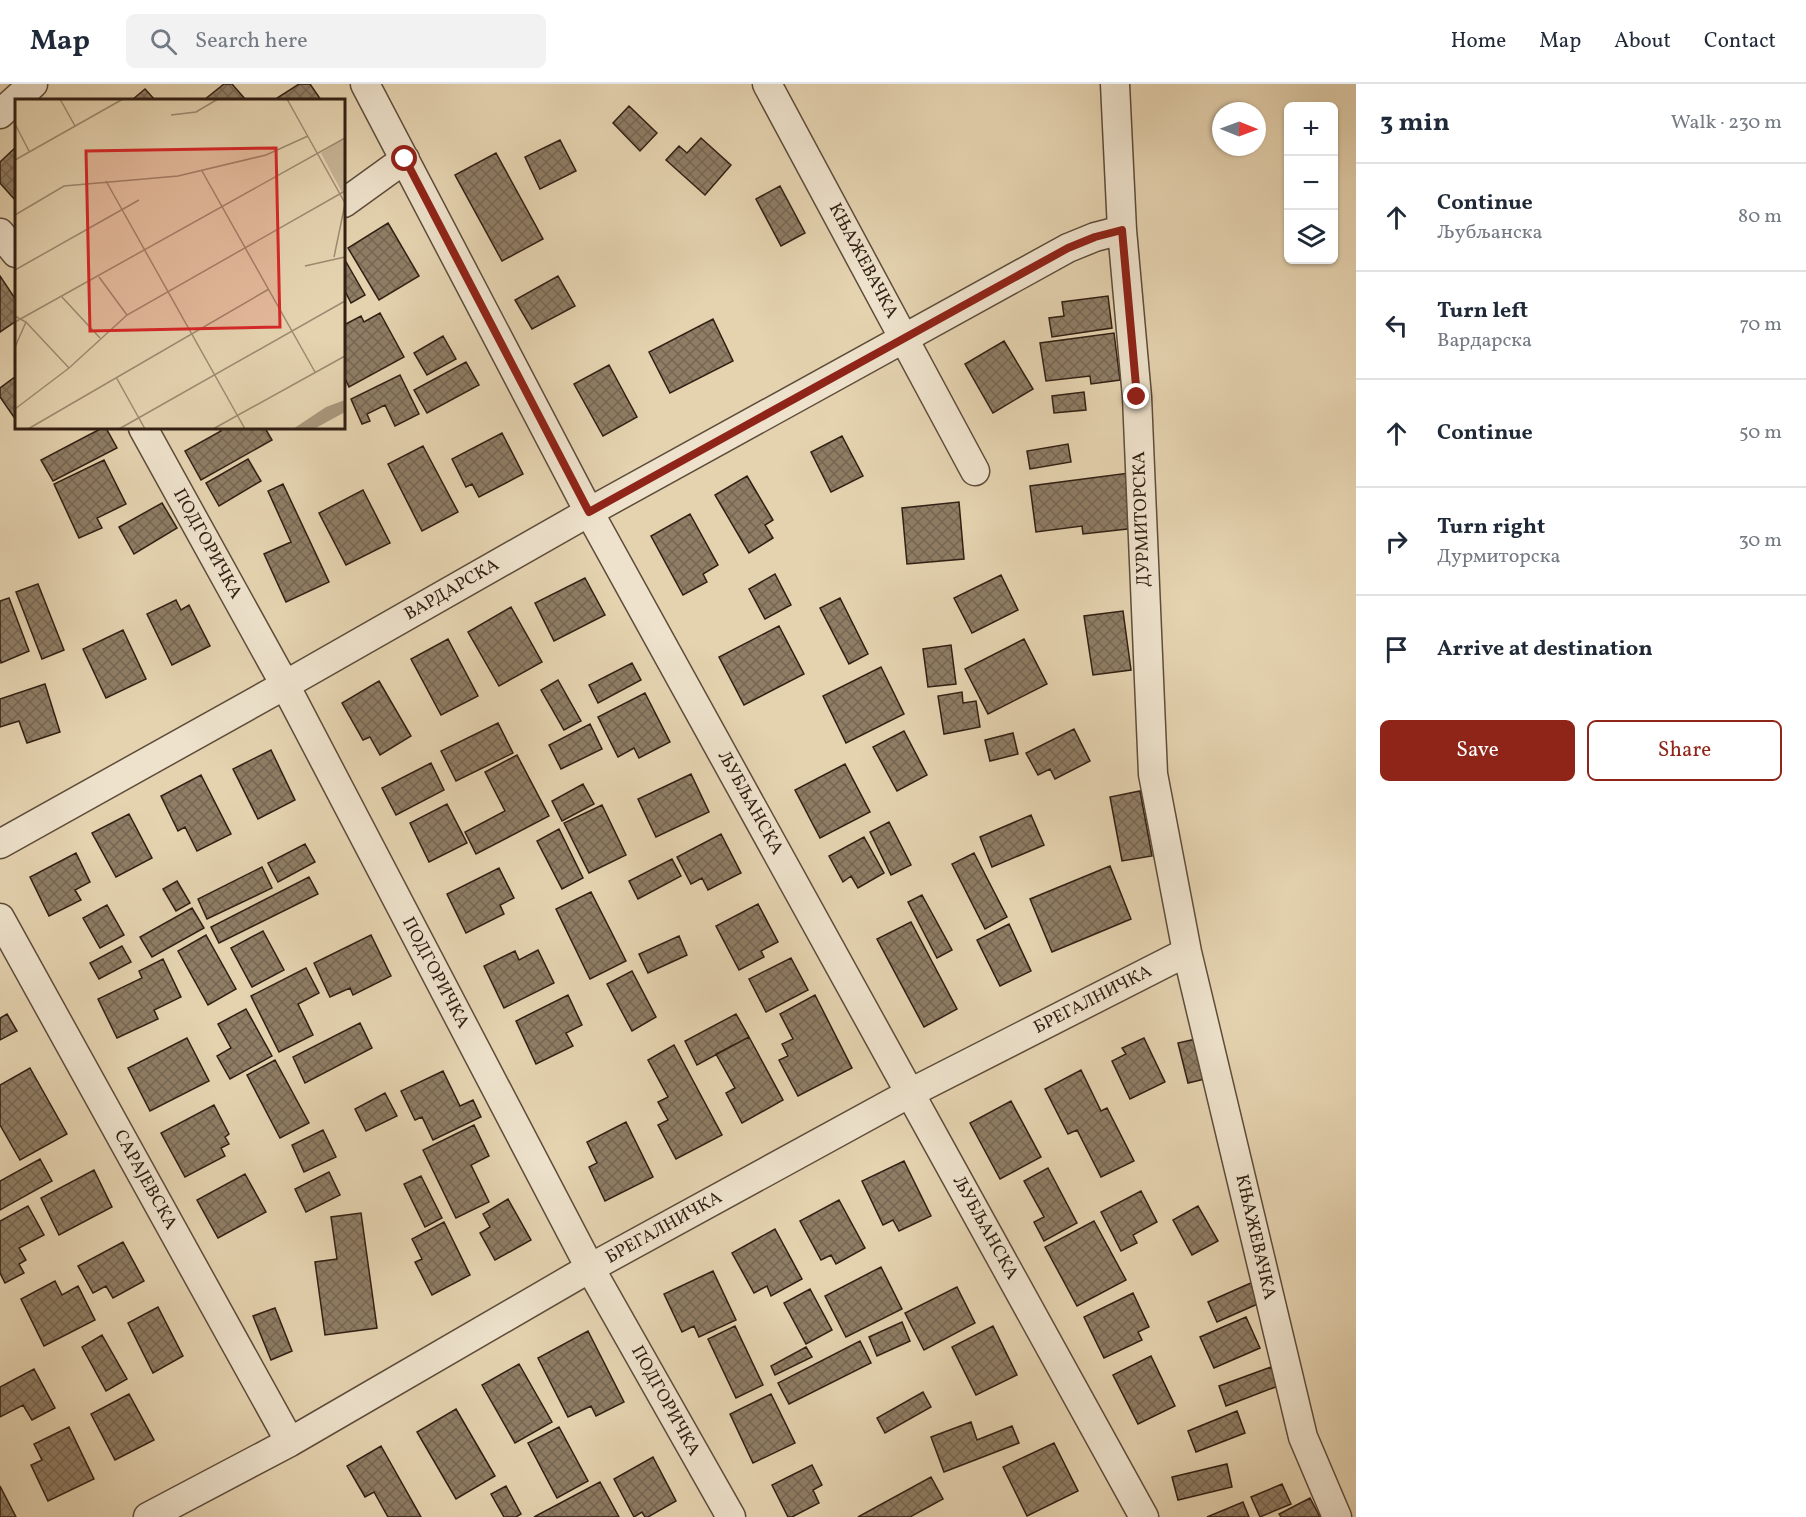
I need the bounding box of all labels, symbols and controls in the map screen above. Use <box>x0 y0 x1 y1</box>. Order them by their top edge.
search box <box>126 14 546 68</box>
text: Map <box>30 22 90 61</box>
icon: search <box>147 25 180 58</box>
text: Search here <box>195 26 308 57</box>
text: Home <box>1451 27 1506 56</box>
text: Map <box>1539 27 1581 56</box>
text: About <box>1614 27 1671 56</box>
text: Contact <box>1704 27 1776 56</box>
inset map <box>15 99 345 429</box>
north arrow <box>1212 102 1266 156</box>
map controls <box>1284 102 1338 264</box>
button: + <box>1284 102 1338 156</box>
text: 3 min <box>1380 105 1450 141</box>
text: Walk · 230 m <box>1671 109 1782 137</box>
route start <box>391 145 417 171</box>
button: − <box>1284 156 1338 210</box>
text: Continue <box>1437 188 1533 219</box>
street label: КЊАЖЕВАЧКА <box>822 199 904 324</box>
icon: ahead <box>1380 201 1413 234</box>
text: 80 m <box>1738 203 1782 231</box>
button: layers <box>1284 210 1338 264</box>
text: Љубљанска <box>1437 219 1542 247</box>
text: Turn left <box>1437 296 1528 327</box>
icon: left <box>1380 309 1413 342</box>
text: 70 m <box>1739 311 1782 339</box>
text: Вардарска <box>1437 327 1532 355</box>
route end <box>1123 383 1149 409</box>
icon: ahead <box>1380 417 1413 450</box>
text: Continue <box>1437 418 1533 449</box>
text: 50 m <box>1739 419 1782 447</box>
street label: ДУРМИТОРСКА <box>1127 450 1157 587</box>
street label: ПОДГОРИЧКА <box>166 484 248 604</box>
text: Turn right <box>1437 512 1545 543</box>
icon: right <box>1380 525 1413 558</box>
text: 30 m <box>1738 527 1782 555</box>
text: Дурмиторска <box>1437 543 1560 571</box>
street label: ВАРДАРСКА <box>400 553 504 627</box>
icon: arrive <box>1380 633 1413 666</box>
text: Arrive at destination <box>1437 634 1653 665</box>
button: Save <box>1380 720 1575 781</box>
button: Share <box>1587 720 1782 781</box>
street label: ЉУБЉАНСКА <box>711 746 789 860</box>
street label: ПОДГОРИЧКА <box>395 913 475 1033</box>
street label: БРЕГАЛНИЧКА <box>1029 959 1157 1041</box>
street label: САРАЈЕВСКА <box>107 1125 183 1235</box>
street label: ЉУБЉАНСКА <box>946 1171 1024 1285</box>
street label: КЊАЖЕВАЧКА <box>1228 1172 1282 1302</box>
street label: БРЕГАЛНИЧКА <box>601 1185 727 1270</box>
street label: ПОДГОРИЧКА <box>624 1341 706 1461</box>

